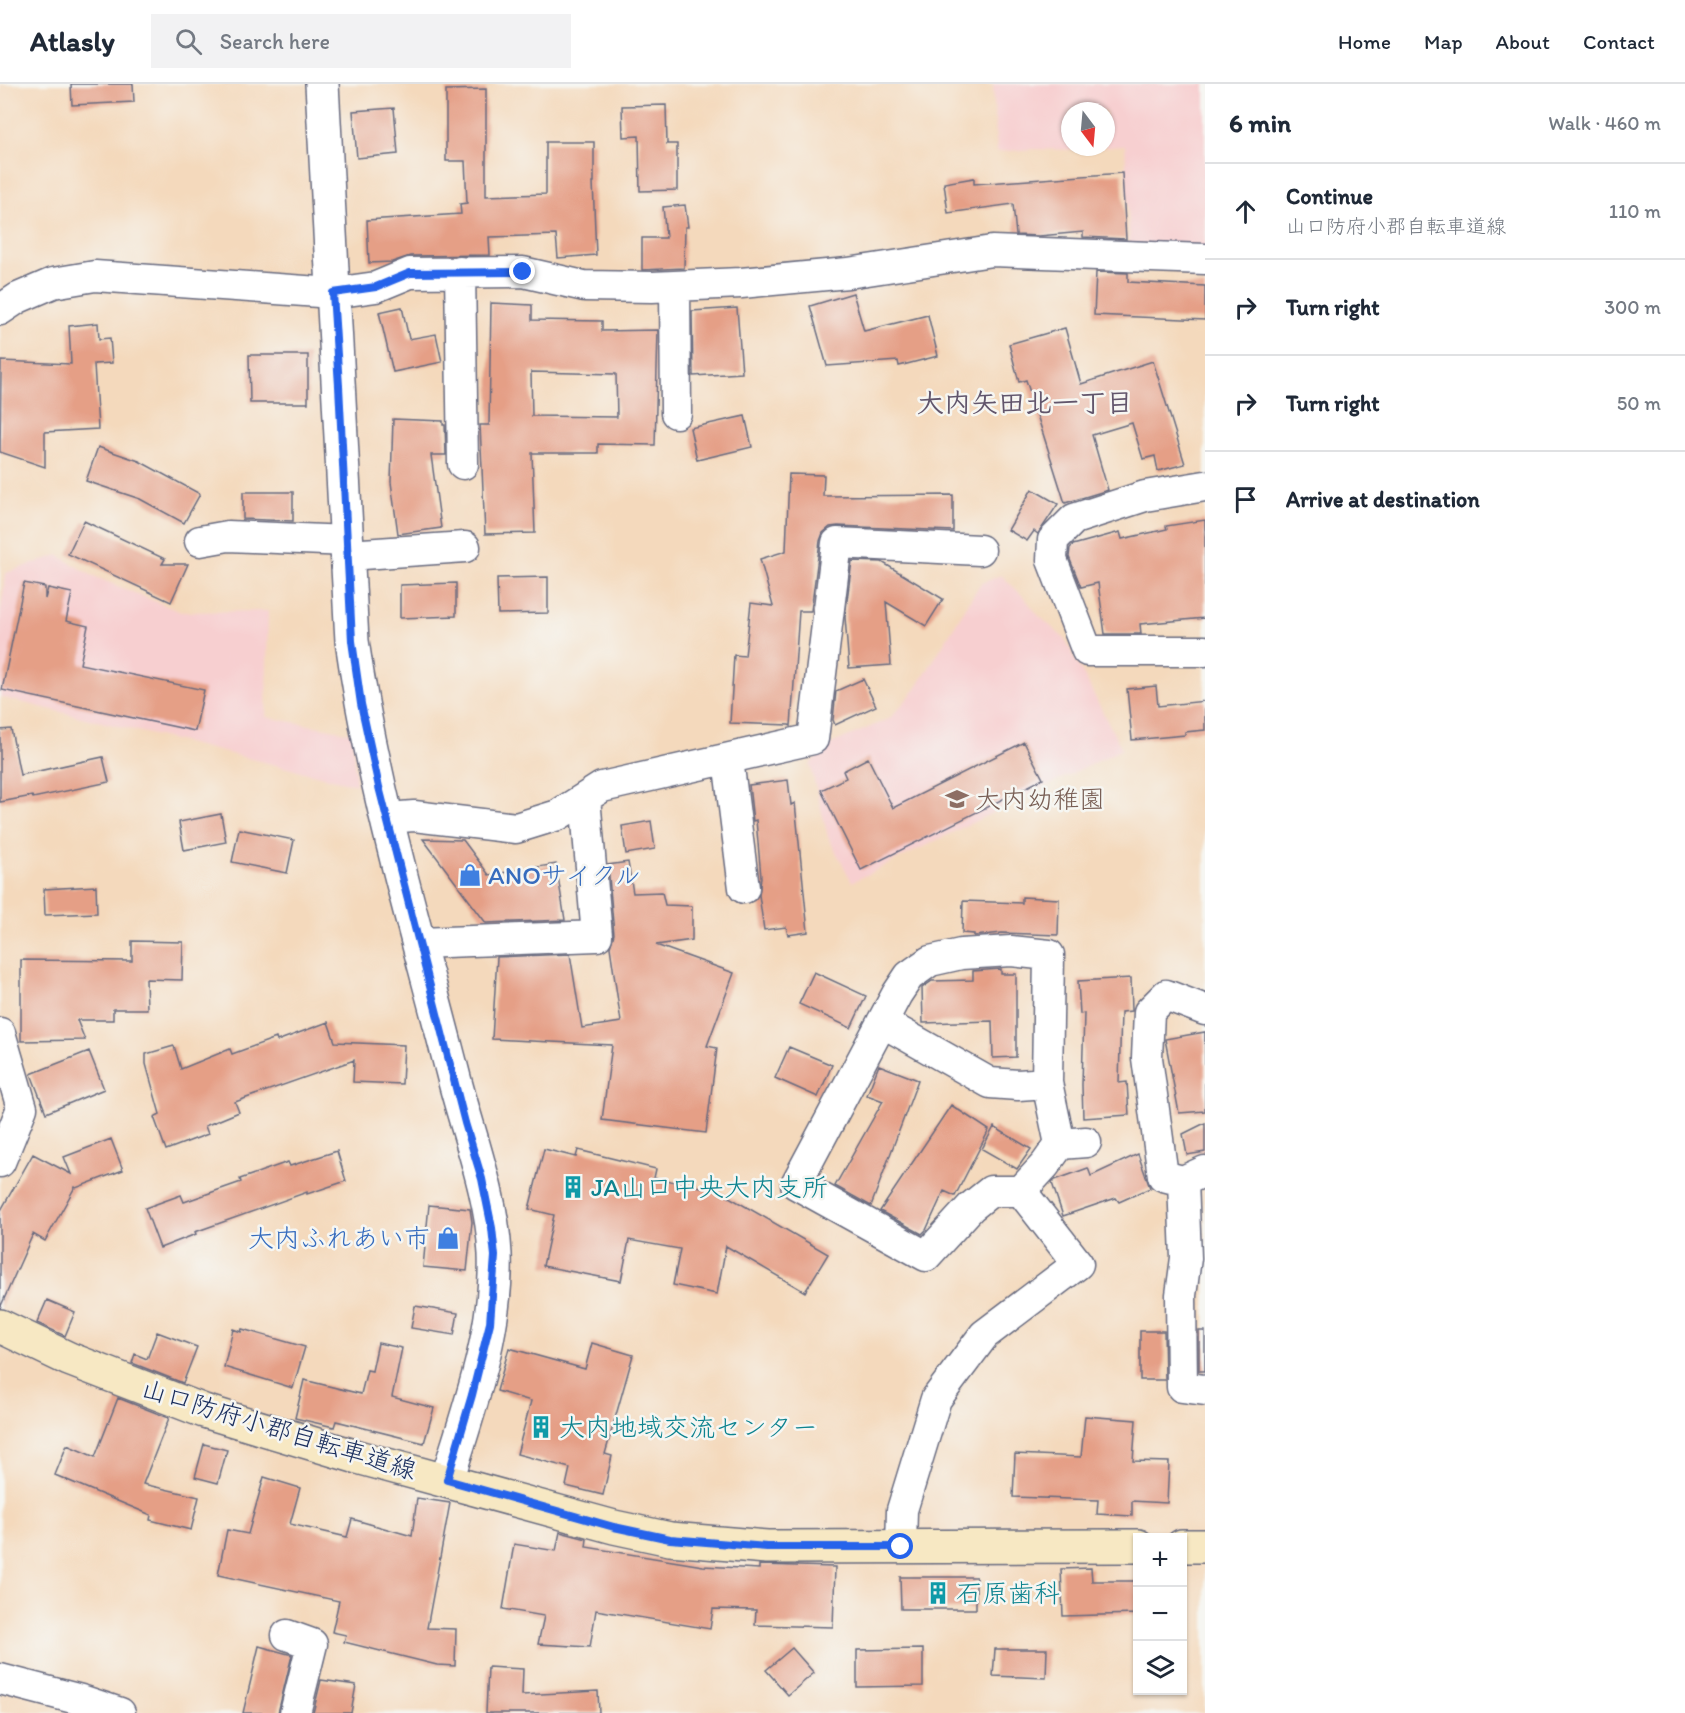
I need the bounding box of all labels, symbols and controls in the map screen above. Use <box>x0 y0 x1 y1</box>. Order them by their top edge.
search box <box>151 14 571 68</box>
text: Atlasly <box>30 24 115 58</box>
icon: search <box>172 25 205 58</box>
text: Search here <box>220 28 330 55</box>
text: Home <box>1338 29 1391 54</box>
text: Map <box>1424 29 1463 54</box>
text: About <box>1496 29 1550 54</box>
text: Contact <box>1583 29 1655 54</box>
north arrow <box>1061 102 1115 156</box>
text: 6 min <box>1229 107 1291 139</box>
text: Walk · 460 m <box>1548 111 1661 135</box>
text: Continue <box>1286 183 1373 210</box>
icon: ahead <box>1229 195 1262 228</box>
text: 110 m <box>1609 199 1661 223</box>
text: 山口防府小郡自転車道線 <box>1286 214 1506 238</box>
route end <box>509 258 535 284</box>
icon: right <box>1229 291 1262 324</box>
text: Turn right <box>1286 294 1380 321</box>
text: 300 m <box>1604 295 1661 319</box>
district label: 大内矢田北一丁目 <box>917 386 1133 419</box>
icon: right <box>1229 387 1262 420</box>
text: Turn right <box>1286 390 1380 417</box>
text: 50 m <box>1617 391 1661 415</box>
icon: arrive <box>1229 483 1262 516</box>
text: Arrive at destination <box>1286 486 1480 513</box>
place label: 大内幼稚園 <box>975 783 1105 815</box>
school or university icon: 大内幼稚園 <box>944 786 970 812</box>
place label: ANOサイクル <box>488 859 641 891</box>
shop icon: ANOサイクル <box>457 862 483 888</box>
place label: JA山口中央大内支所 <box>591 1171 828 1203</box>
building icon: JA山口中央大内支所 <box>560 1174 586 1200</box>
place label: 大内ふれあい市 <box>248 1222 430 1254</box>
shop icon: 大内ふれあい市 <box>435 1225 461 1251</box>
street label: 山口防府小郡自転車道線 <box>138 1372 420 1486</box>
place label: 大内地域交流センター <box>559 1411 818 1443</box>
building icon: 大内地域交流センター <box>528 1414 554 1440</box>
route start <box>887 1533 913 1559</box>
map controls <box>1133 1533 1187 1695</box>
button: + <box>1133 1533 1187 1587</box>
place label: 石原歯科 <box>956 1577 1060 1609</box>
building icon: 石原歯科 <box>925 1580 951 1606</box>
button: − <box>1133 1587 1187 1641</box>
button: layers <box>1133 1641 1187 1695</box>

